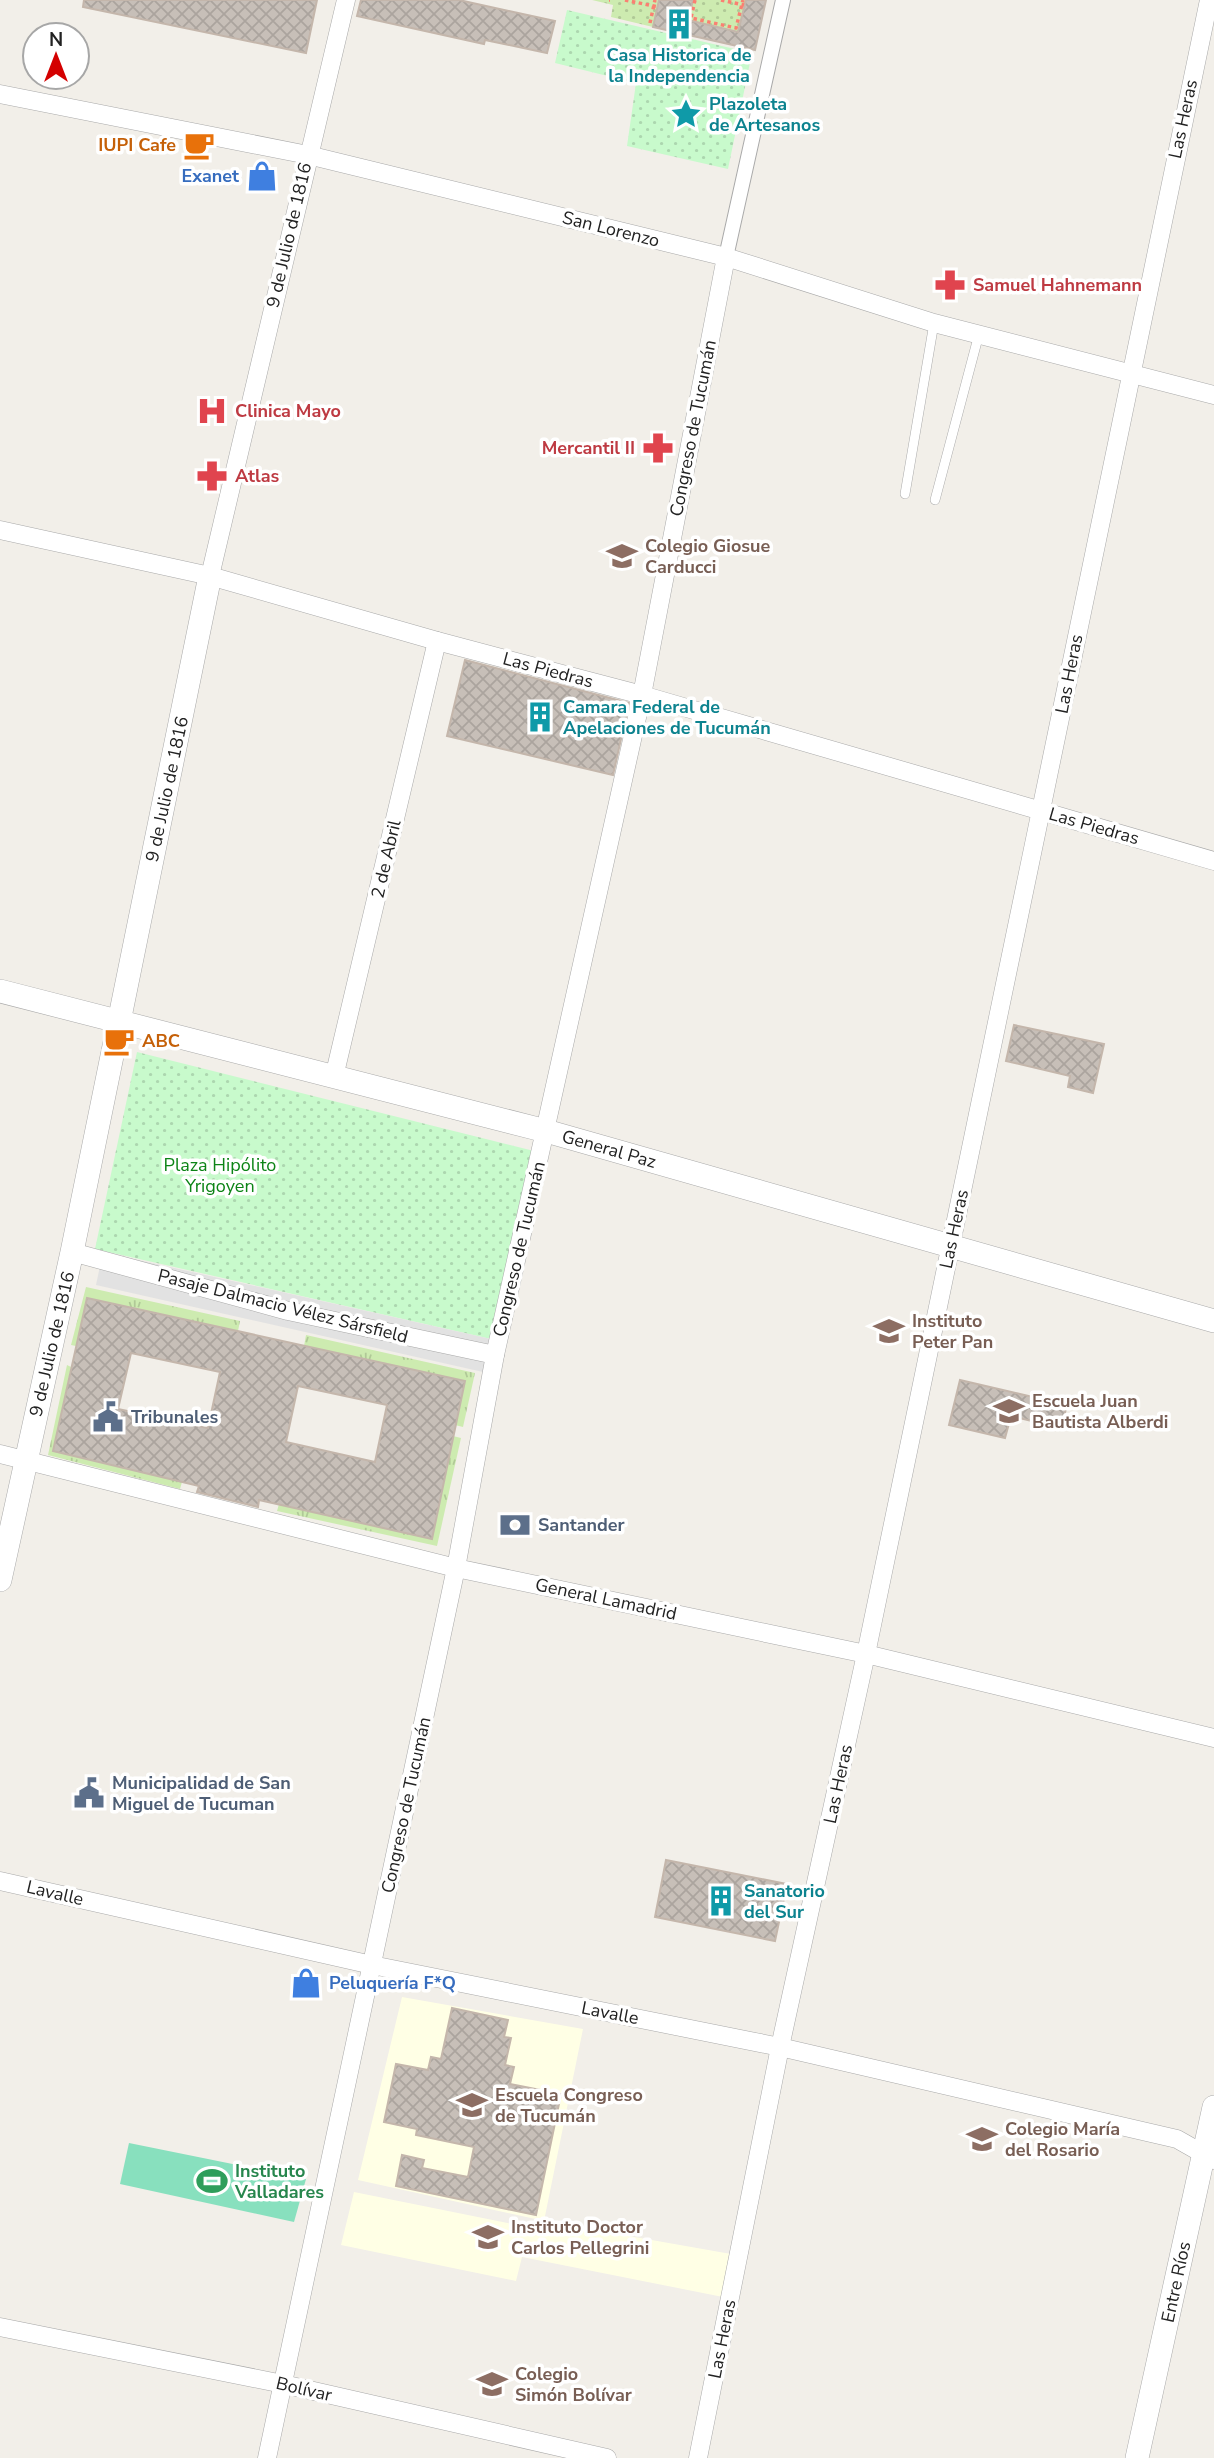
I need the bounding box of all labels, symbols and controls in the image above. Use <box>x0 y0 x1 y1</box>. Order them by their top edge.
building icon: Casa Historica de la Independencia <box>662 7 696 41</box>
north arrow <box>21 21 91 91</box>
text: N <box>49 27 63 53</box>
place label: Casa Historica de la Independencia <box>607 43 752 88</box>
street label: Las Heras <box>1163 77 1203 161</box>
place label: Plazoleta de Artesanos <box>709 92 820 137</box>
place icon: Plazoleta de Artesanos <box>669 97 703 131</box>
cafe icon: IUPI Cafe <box>182 128 216 162</box>
place label: IUPI Cafe <box>98 133 176 157</box>
shop icon: Exanet <box>245 159 279 193</box>
street label: 9 de Julio de 1816 <box>261 160 317 310</box>
place label: Exanet <box>181 164 239 188</box>
street label: San Lorenzo <box>560 205 662 253</box>
pharmacy icon: Samuel Hahnemann <box>933 268 967 302</box>
place label: Samuel Hahnemann <box>973 273 1142 297</box>
street label: Congreso de Tucumán <box>664 338 722 518</box>
hospital icon: Clinica Mayo <box>195 394 229 428</box>
place label: Clinica Mayo <box>235 399 341 423</box>
pharmacy icon: Mercantil II <box>641 431 675 465</box>
place label: Mercantil II <box>542 436 635 460</box>
pharmacy icon: Atlas <box>195 459 229 493</box>
place label: Atlas <box>235 464 280 488</box>
place label: Colegio Giosue Carducci <box>645 534 770 579</box>
school or university icon: Colegio Giosue Carducci <box>605 539 639 573</box>
street label: Las Heras <box>1050 632 1088 716</box>
street label: Las Piedras <box>500 646 596 694</box>
place label: Camara Federal de Apelaciones de Tucumán <box>563 695 771 740</box>
building icon: Camara Federal de Apelaciones de Tucumán <box>523 700 557 734</box>
street label: 9 de Julio de 1816 <box>140 714 194 864</box>
street label: Las Piedras <box>1046 802 1142 850</box>
street label: 2 de Abril <box>365 817 407 901</box>
cafe icon: ABC <box>102 1024 136 1058</box>
place label: ABC <box>142 1029 180 1053</box>
street label: General Paz <box>559 1124 659 1174</box>
park label: Plaza Hipólito Yrigoyen <box>164 1153 276 1198</box>
street label: Congreso de Tucumán <box>487 1159 551 1339</box>
street label: Las Heras <box>934 1187 974 1271</box>
street label: Pasaje Dalmacio Vélez Sársfield <box>155 1263 411 1349</box>
street label: 9 de Julio de 1816 <box>24 1269 80 1419</box>
place label: Instituto Peter Pan <box>912 1309 993 1354</box>
school or university icon: Instituto Peter Pan <box>872 1314 906 1348</box>
place label: Escuela Juan Bautista Alberdi <box>1032 1389 1168 1434</box>
school or university icon: Escuela Juan Bautista Alberdi <box>992 1394 1026 1428</box>
public building icon: Tribunales <box>91 1400 125 1434</box>
place label: Tribunales <box>131 1405 218 1429</box>
bank icon: Santander <box>498 1508 532 1542</box>
place label: Santander <box>538 1513 625 1537</box>
street label: General Lamadrid <box>533 1572 679 1626</box>
street label: Congreso de Tucumán <box>376 1715 436 1895</box>
street label: Las Heras <box>818 1742 858 1826</box>
place label: Municipalidad de San Miguel de Tucuman <box>112 1771 291 1816</box>
public building icon: Municipalidad de San Miguel de Tucuman <box>72 1776 106 1810</box>
street label: Lavalle <box>24 1875 86 1911</box>
place label: Sanatorio del Sur <box>744 1879 825 1924</box>
building icon: Sanatorio del Sur <box>704 1884 738 1918</box>
shop icon: Peluquería F*Q <box>289 1966 323 2000</box>
place label: Peluquería F*Q <box>329 1971 456 1995</box>
street label: Lavalle <box>579 1996 641 2030</box>
place label: Escuela Congreso de Tucumán <box>495 2083 643 2128</box>
school or university icon: Escuela Congreso de Tucumán <box>455 2088 489 2122</box>
place label: Colegio María del Rosario <box>1005 2117 1120 2162</box>
school or university icon: Colegio María del Rosario <box>965 2122 999 2156</box>
place label: Instituto Valladares <box>234 2159 324 2204</box>
sports icon: Instituto Valladares <box>195 2164 229 2198</box>
place label: Instituto Doctor Carlos Pellegrini <box>511 2215 649 2260</box>
school or university icon: Instituto Doctor Carlos Pellegrini <box>471 2220 505 2254</box>
street label: Entre Ríos <box>1156 2239 1196 2325</box>
street label: Las Heras <box>703 2297 741 2381</box>
place label: Colegio Simón Bolívar <box>515 2362 632 2407</box>
school or university icon: Colegio Simón Bolívar <box>475 2367 509 2401</box>
street label: Bolívar <box>274 2371 335 2407</box>

